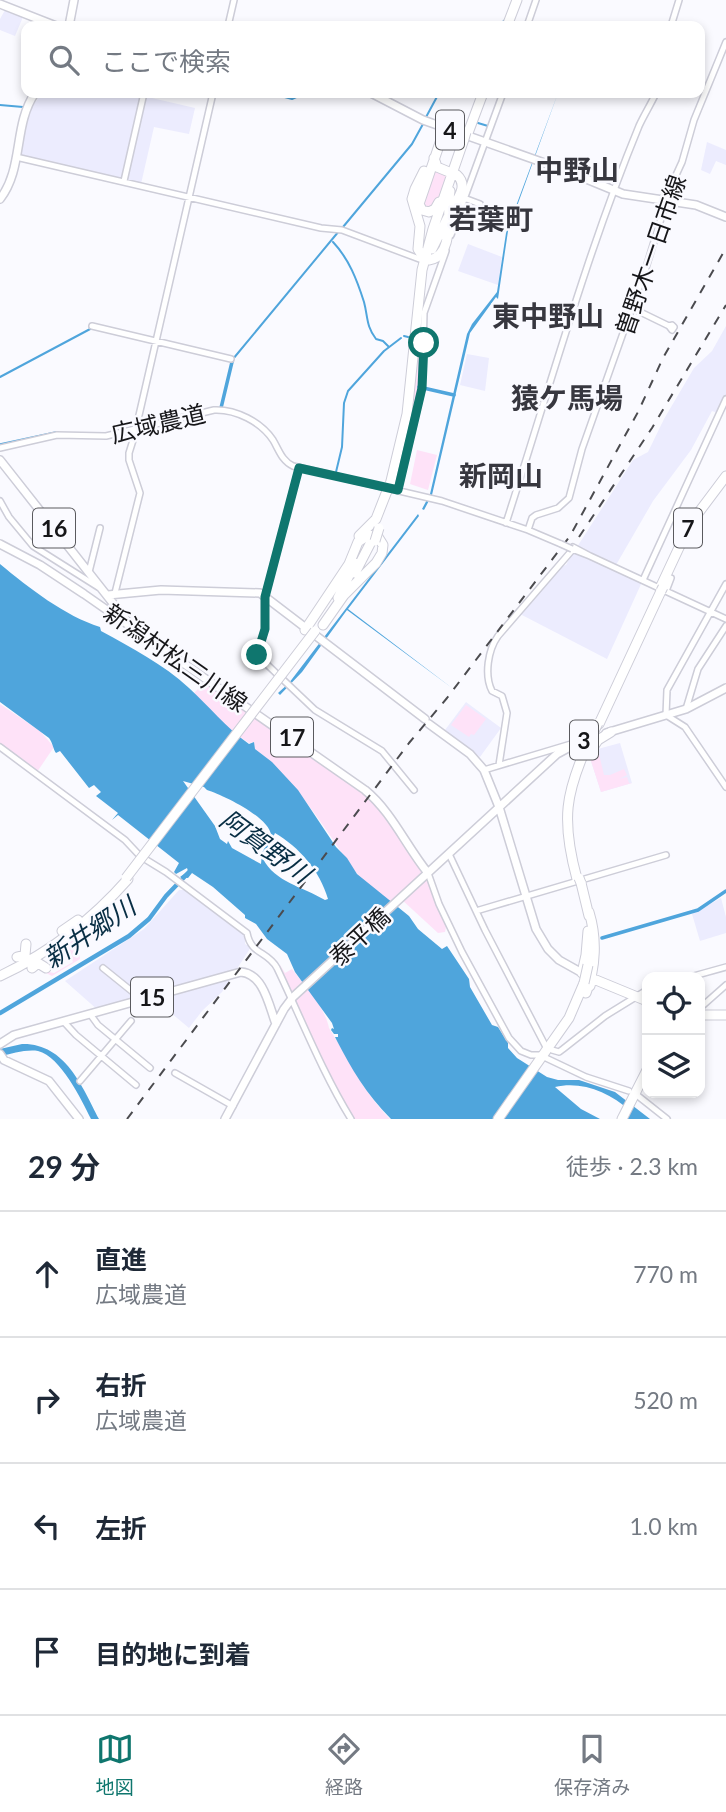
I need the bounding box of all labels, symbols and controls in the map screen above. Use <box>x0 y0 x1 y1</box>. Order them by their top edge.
search box <box>21 21 705 98</box>
icon: search <box>45 41 83 79</box>
text: ここで検索 <box>101 45 231 77</box>
road number: 4 <box>436 111 464 150</box>
district label: 中野山 <box>535 152 619 186</box>
street label: 曽野木一日市線 <box>609 171 691 339</box>
district label: 若葉町 <box>449 201 533 235</box>
district label: 東中野山 <box>492 298 604 332</box>
route start <box>408 327 439 358</box>
district label: 猿ケ馬場 <box>511 380 623 414</box>
street label: 広域農道 <box>108 398 208 448</box>
district label: 新岡山 <box>459 458 543 492</box>
road number: 16 <box>33 508 75 548</box>
road number: 7 <box>674 508 702 548</box>
street label: 新潟村松三川線 <box>99 597 253 717</box>
route end <box>241 639 272 670</box>
road number: 17 <box>271 718 313 757</box>
road number: 3 <box>570 720 598 760</box>
water label: 阿賀野川 <box>215 802 320 891</box>
water label: 新井郷川 <box>37 888 144 974</box>
street label: 泰平橋 <box>323 901 395 971</box>
map controls <box>642 972 705 1098</box>
button: locate <box>642 972 705 1035</box>
road number: 15 <box>131 978 173 1016</box>
button: layers <box>642 1035 705 1098</box>
text: 29 分 <box>28 1148 100 1184</box>
text: 徒歩 · 2.3 km <box>566 1152 698 1180</box>
text: 直進 <box>95 1243 147 1275</box>
icon: ahead <box>28 1255 66 1293</box>
text: 770 m <box>633 1260 698 1288</box>
text: 広域農道 <box>95 1280 187 1308</box>
text: 右折 <box>95 1369 147 1401</box>
icon: right <box>28 1381 66 1419</box>
text: 520 m <box>633 1386 698 1414</box>
text: 広域農道 <box>95 1406 187 1434</box>
icon: left <box>28 1507 66 1545</box>
text: 左折 <box>95 1512 147 1544</box>
text: 1.0 km <box>629 1512 698 1540</box>
icon: arrive <box>28 1633 66 1671</box>
text: 目的地に到着 <box>95 1638 251 1670</box>
tab: 地図 <box>96 1730 134 1799</box>
tab: 経路 <box>325 1730 363 1799</box>
tab: 保存済み <box>554 1730 630 1799</box>

